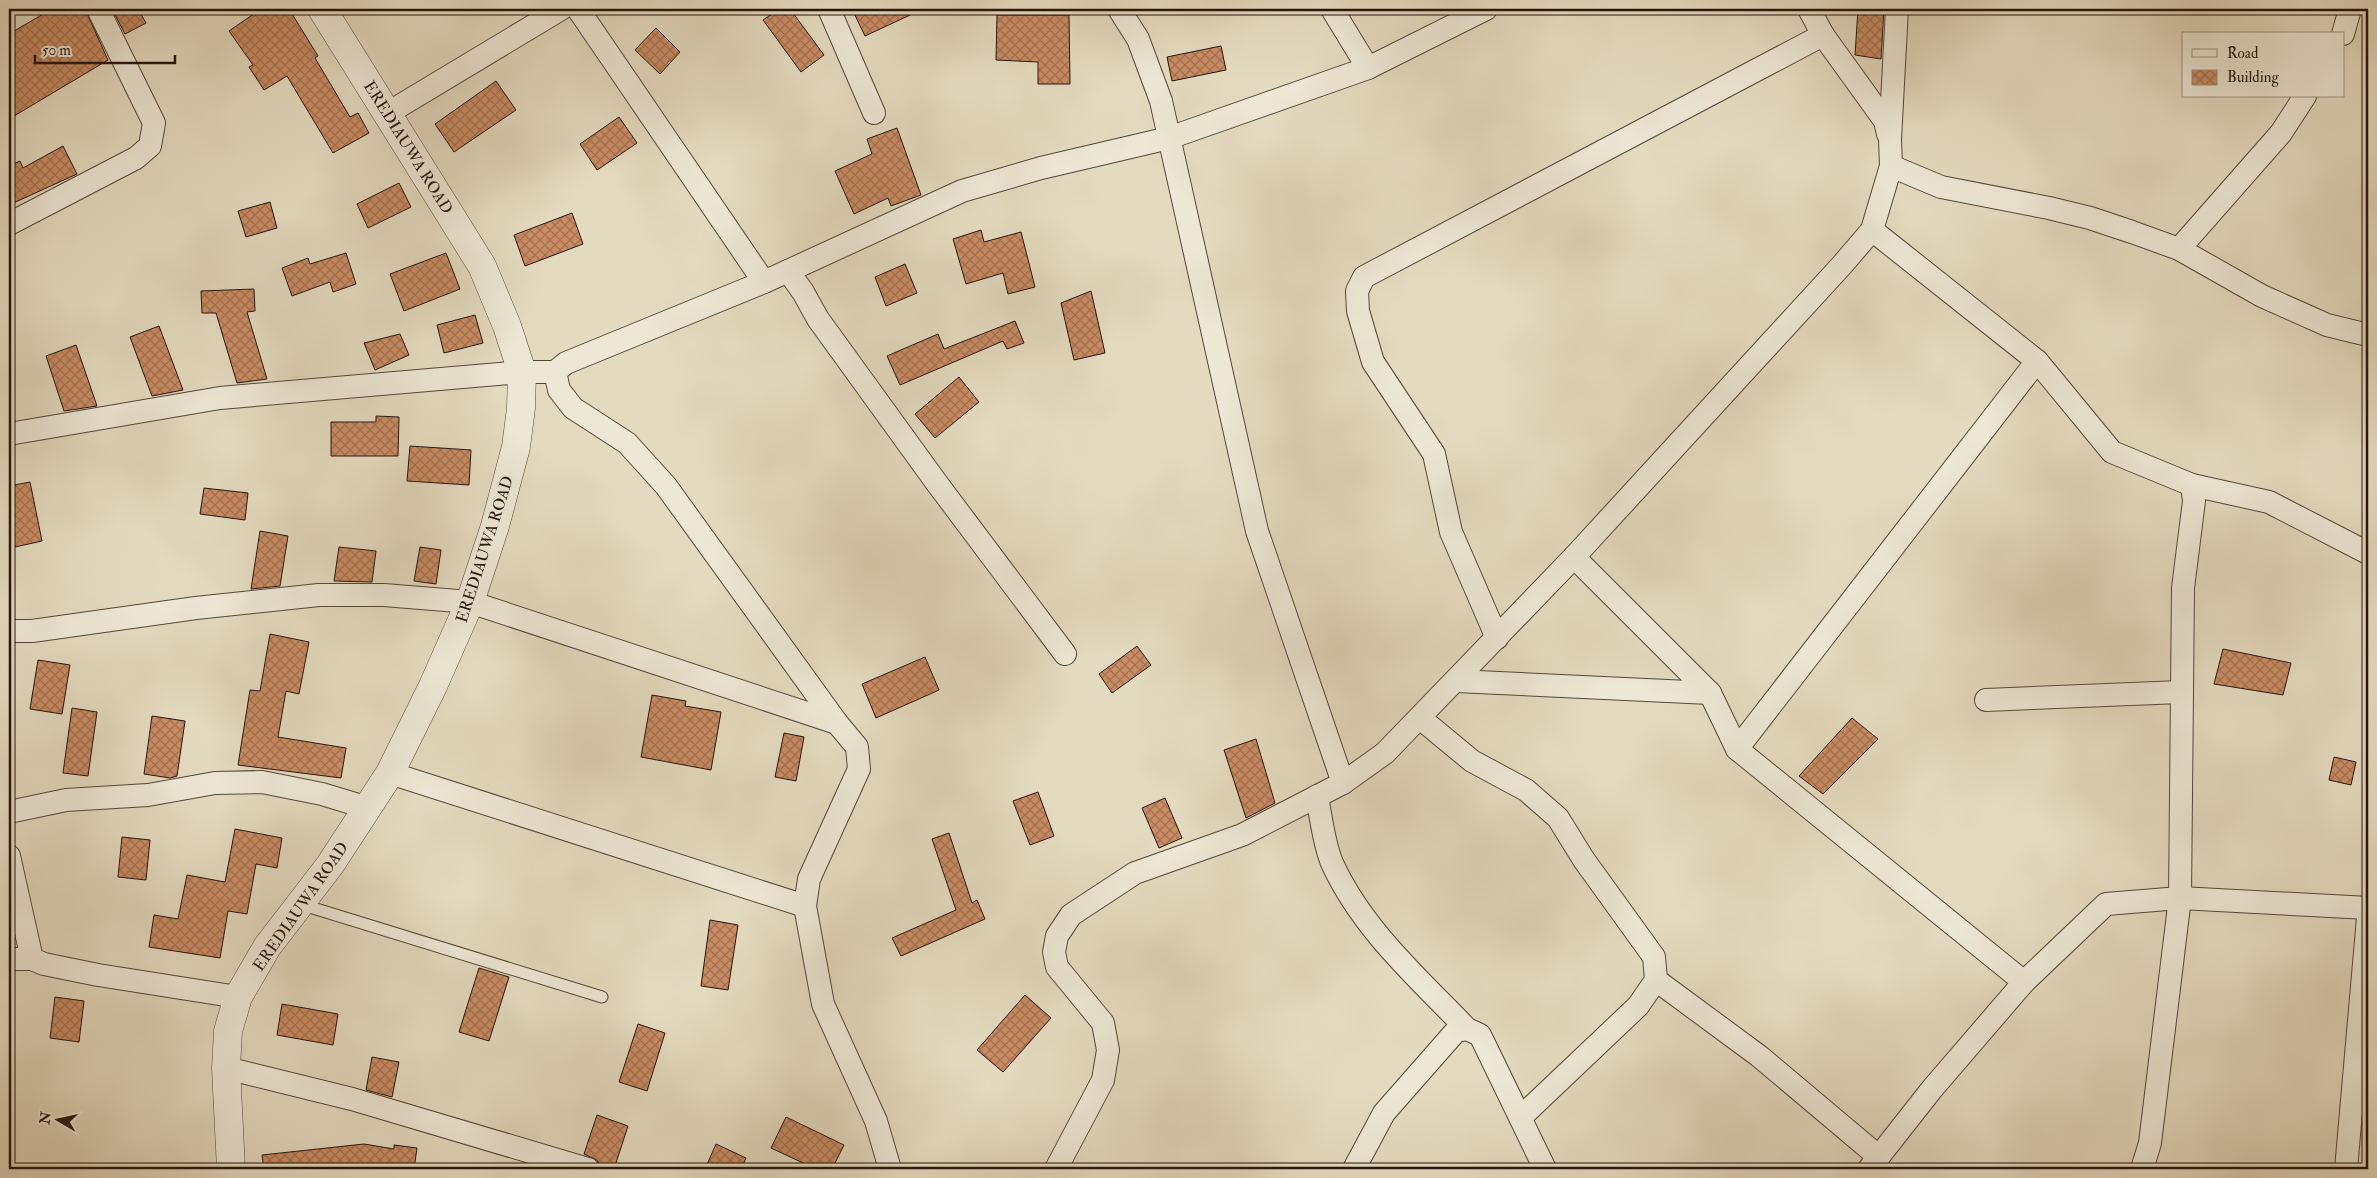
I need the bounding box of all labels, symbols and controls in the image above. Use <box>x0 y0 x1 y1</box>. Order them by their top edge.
scale bar <box>35 32 175 64</box>
legend <box>2182 32 2344 98</box>
text: 50 m <box>42 41 71 60</box>
text: Road <box>2227 44 2259 63</box>
text: Building <box>2227 68 2279 87</box>
street label: EREDIAUWA ROAD <box>359 77 457 218</box>
street label: EREDIAUWA ROAD <box>452 473 518 625</box>
street label: EREDIAUWA ROAD <box>249 838 353 975</box>
north arrow <box>32 1096 82 1146</box>
text: N <box>36 1110 55 1127</box>

